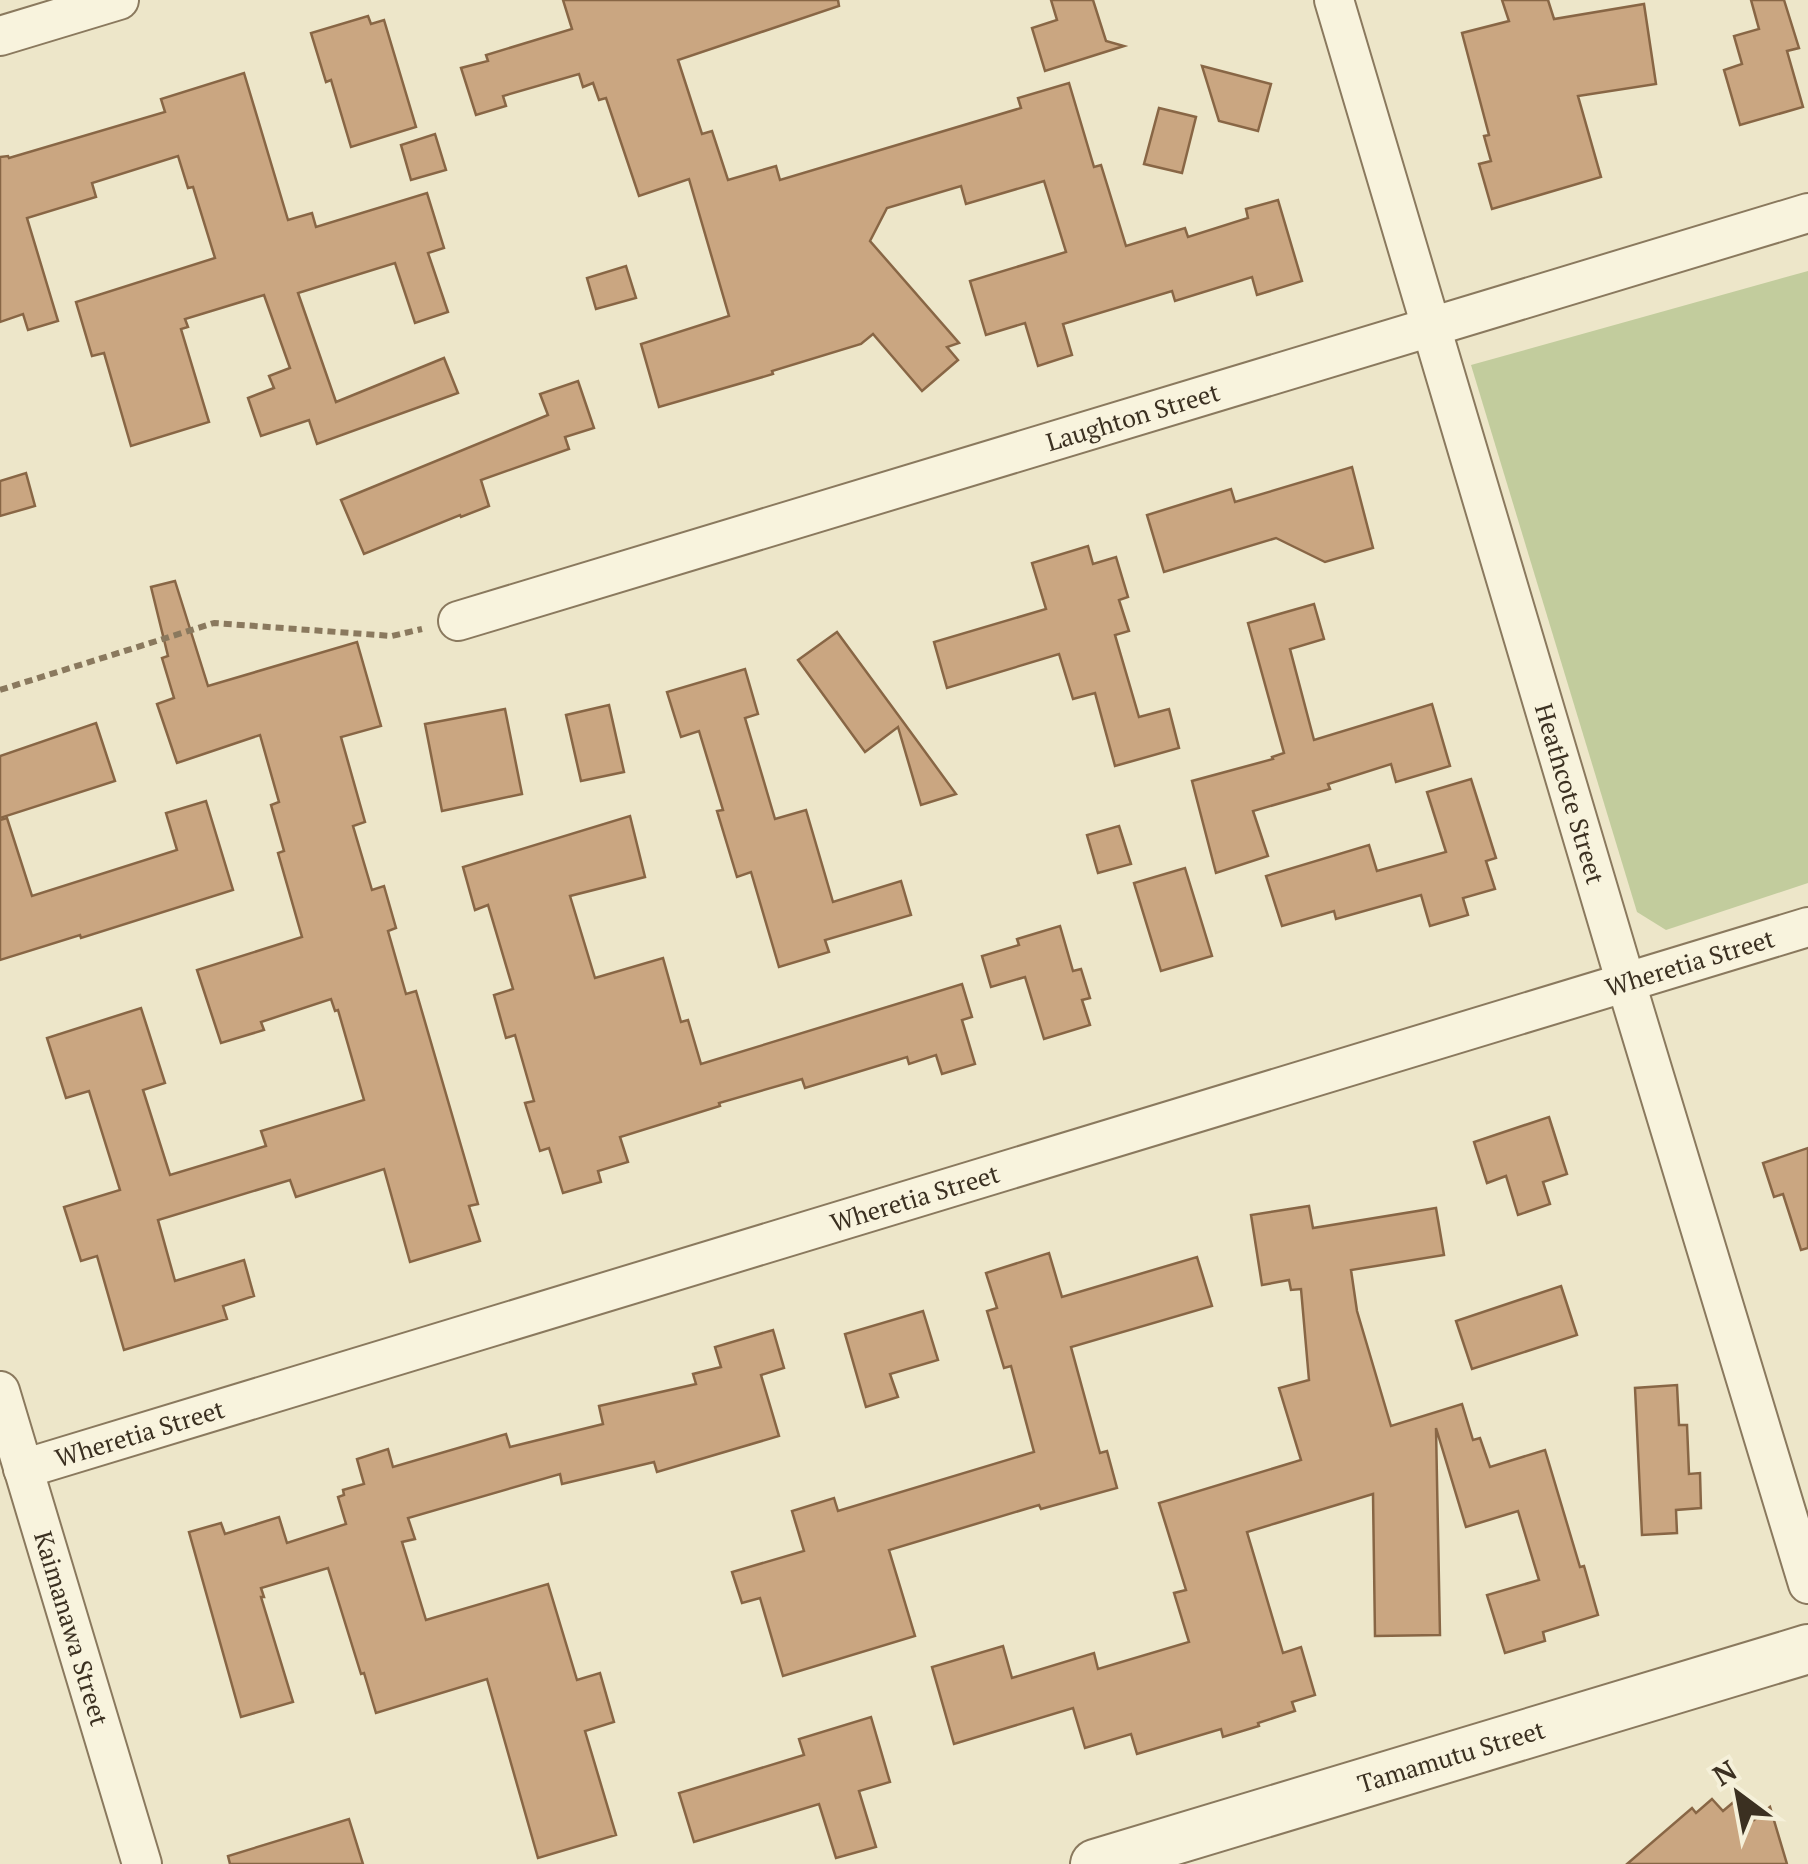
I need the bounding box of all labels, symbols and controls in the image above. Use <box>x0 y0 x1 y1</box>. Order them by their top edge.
street label: Laughton Street <box>1042 375 1223 458</box>
street label: Heathcote Street <box>1528 699 1613 888</box>
street label: Wheretia Street <box>1601 921 1778 1004</box>
street label: Wheretia Street <box>826 1157 1003 1239</box>
street label: Wheretia Street <box>51 1392 228 1474</box>
street label: Kaimanawa Street <box>27 1527 117 1730</box>
street label: Tamamutu Street <box>1353 1712 1549 1800</box>
north arrow <box>1688 1744 1788 1844</box>
text: N <box>1706 1751 1743 1794</box>

